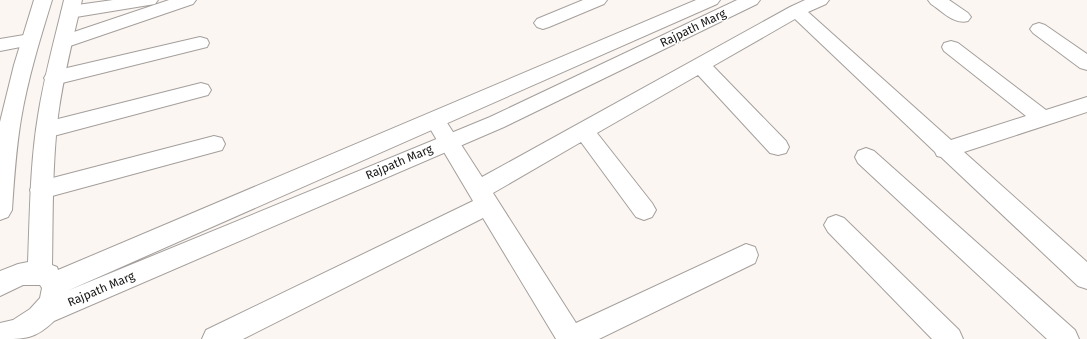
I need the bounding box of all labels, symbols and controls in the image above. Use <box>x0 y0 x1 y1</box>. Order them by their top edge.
street label: Rajpath Marg <box>658 6 729 50</box>
street label: Rajpath Marg <box>363 141 435 182</box>
street label: Rajpath Marg <box>65 268 137 309</box>

